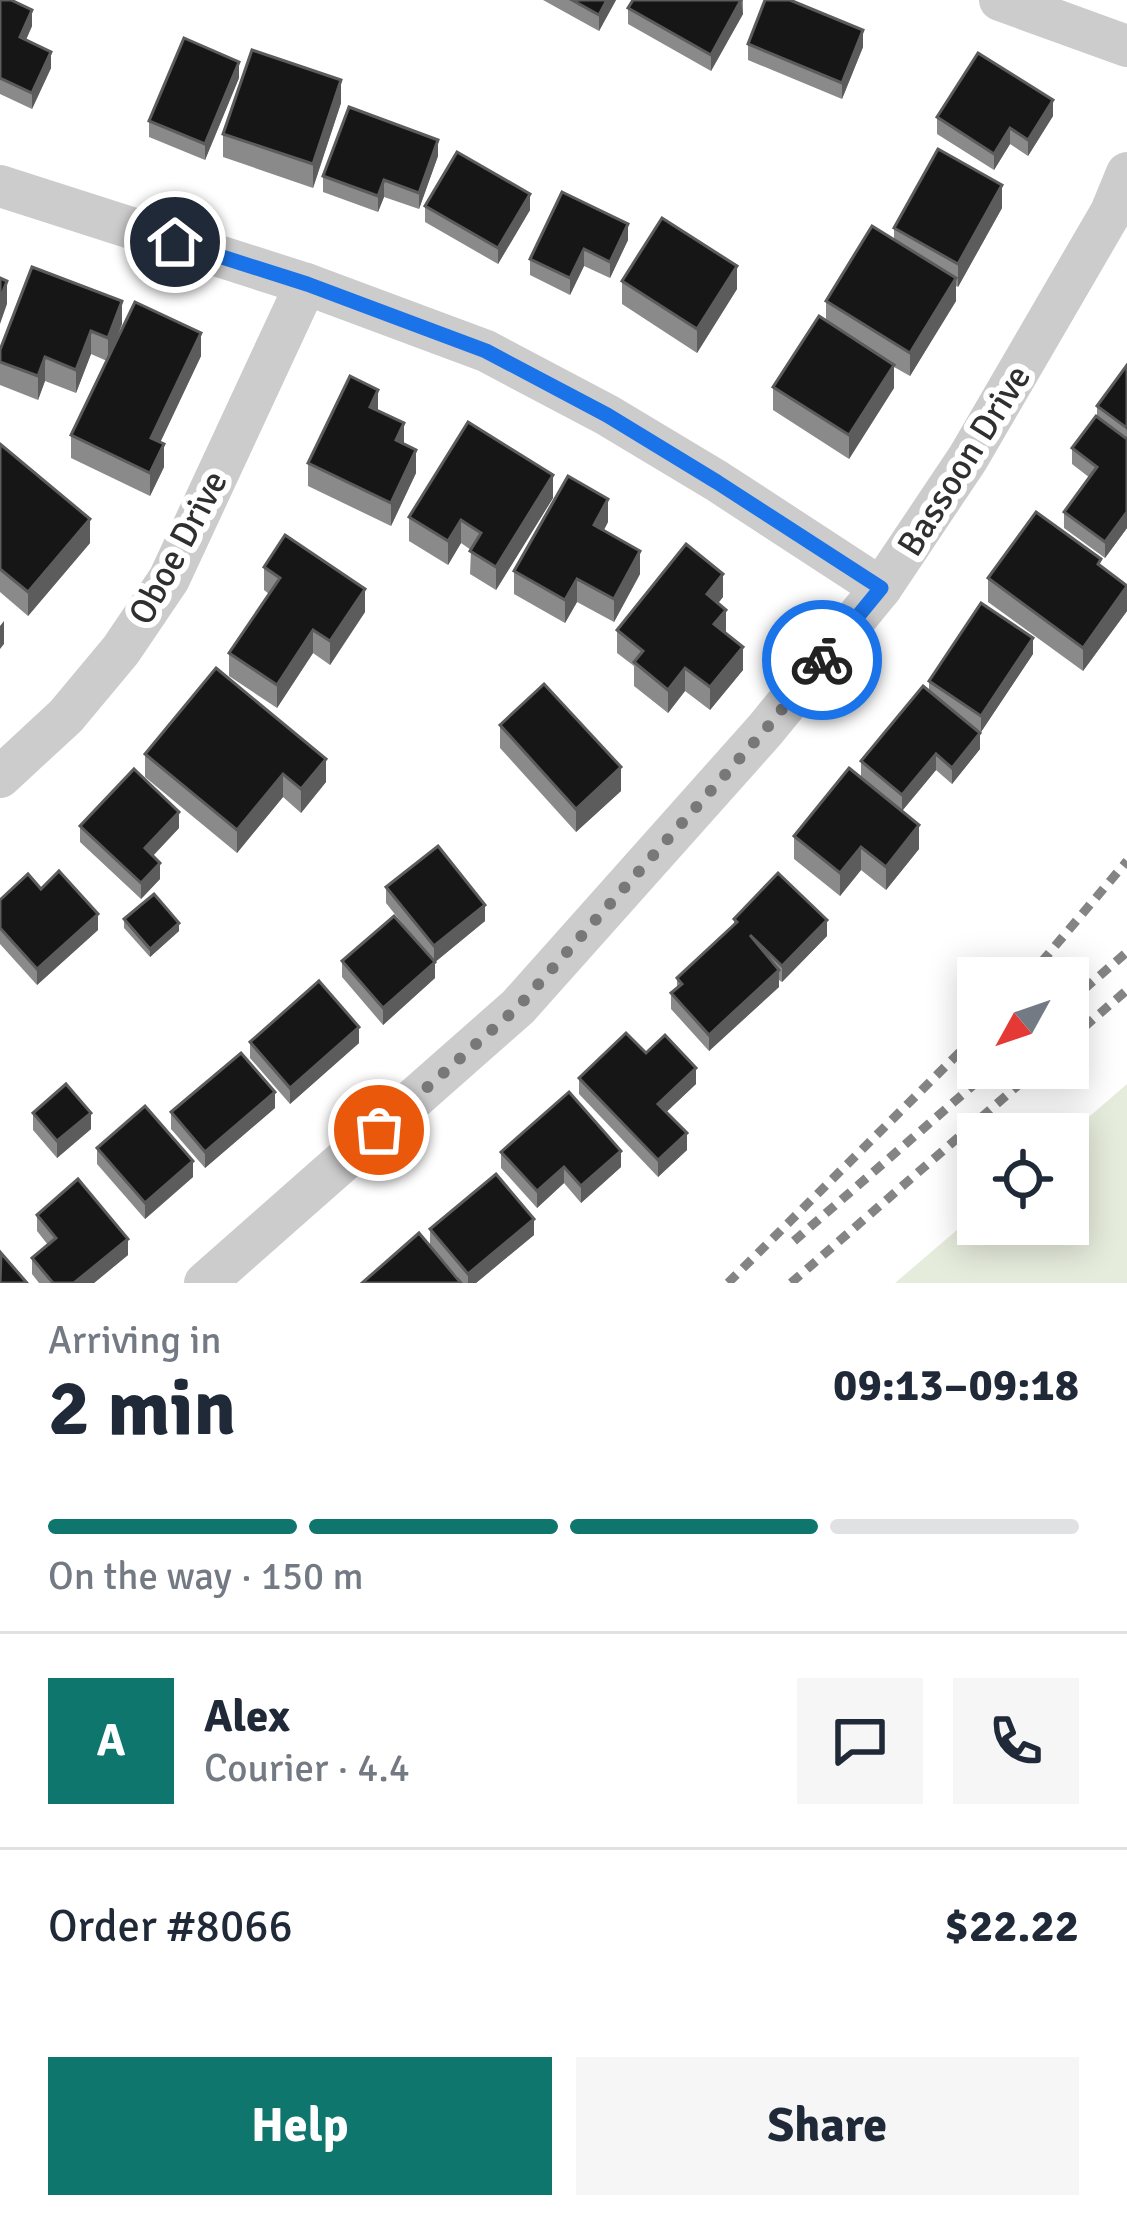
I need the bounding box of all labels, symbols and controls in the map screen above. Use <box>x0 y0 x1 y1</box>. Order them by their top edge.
pin <box>124 191 226 293</box>
icon: home <box>142 209 208 275</box>
street label: Bassoon Drive <box>888 357 1041 565</box>
street label: Oboe Drive <box>119 463 238 632</box>
courier <box>762 600 882 720</box>
icon: bike <box>789 627 855 693</box>
north arrow <box>957 957 1089 1089</box>
map controls <box>957 957 1089 1245</box>
pin <box>328 1079 430 1181</box>
icon: bag <box>346 1097 412 1163</box>
button: locate <box>957 1113 1089 1245</box>
text: Arriving in <box>48 1316 222 1364</box>
text: 09:13–09:18 <box>833 1358 1079 1413</box>
text: 2 min <box>48 1361 236 1457</box>
text: On the way · 150 m <box>48 1552 364 1600</box>
button: chat <box>797 1678 923 1804</box>
button: phone <box>953 1678 1079 1804</box>
text: Alex <box>204 1689 290 1744</box>
text: A <box>97 1713 125 1768</box>
text: Courier · 4.4 <box>204 1744 410 1792</box>
text: Order #8066 <box>48 1899 293 1954</box>
text: $22.22 <box>945 1899 1079 1954</box>
button: Help <box>48 2057 552 2195</box>
button: Share <box>576 2057 1079 2195</box>

